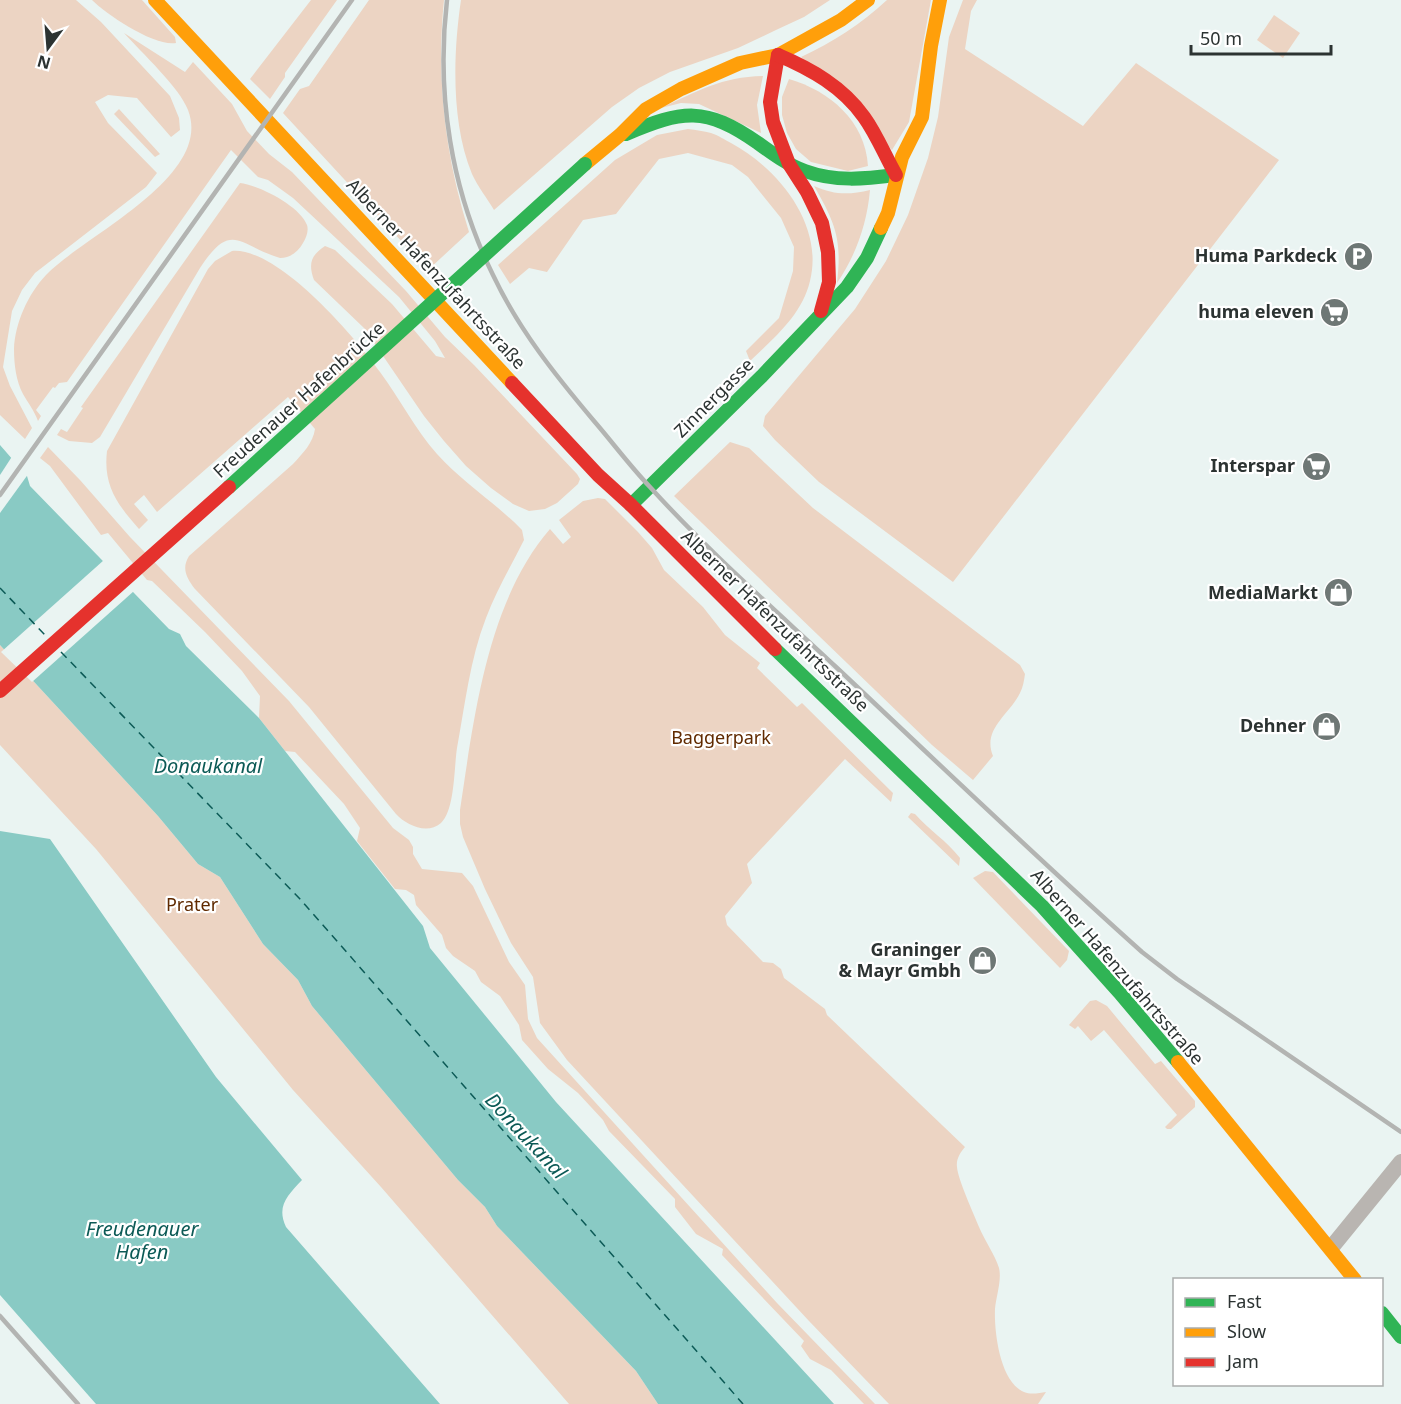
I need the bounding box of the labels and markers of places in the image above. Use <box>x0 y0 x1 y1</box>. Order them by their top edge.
parking icon: Huma Parkdeck <box>1342 240 1374 272</box>
place label: Huma Parkdeck <box>1195 243 1338 267</box>
supermarket icon: huma eleven <box>1319 296 1351 328</box>
place label: huma eleven <box>1198 299 1314 323</box>
supermarket icon: Interspar <box>1300 450 1332 482</box>
place label: Interspar <box>1210 453 1295 477</box>
shop icon: MediaMarkt <box>1323 577 1355 609</box>
place label: MediaMarkt <box>1208 580 1318 604</box>
shop icon: Dehner <box>1311 710 1343 742</box>
place label: Dehner <box>1240 713 1306 737</box>
place label: Graninger & Mayr Gmbh <box>838 937 961 982</box>
shop icon: Graninger & Mayr Gmbh <box>966 944 998 976</box>

